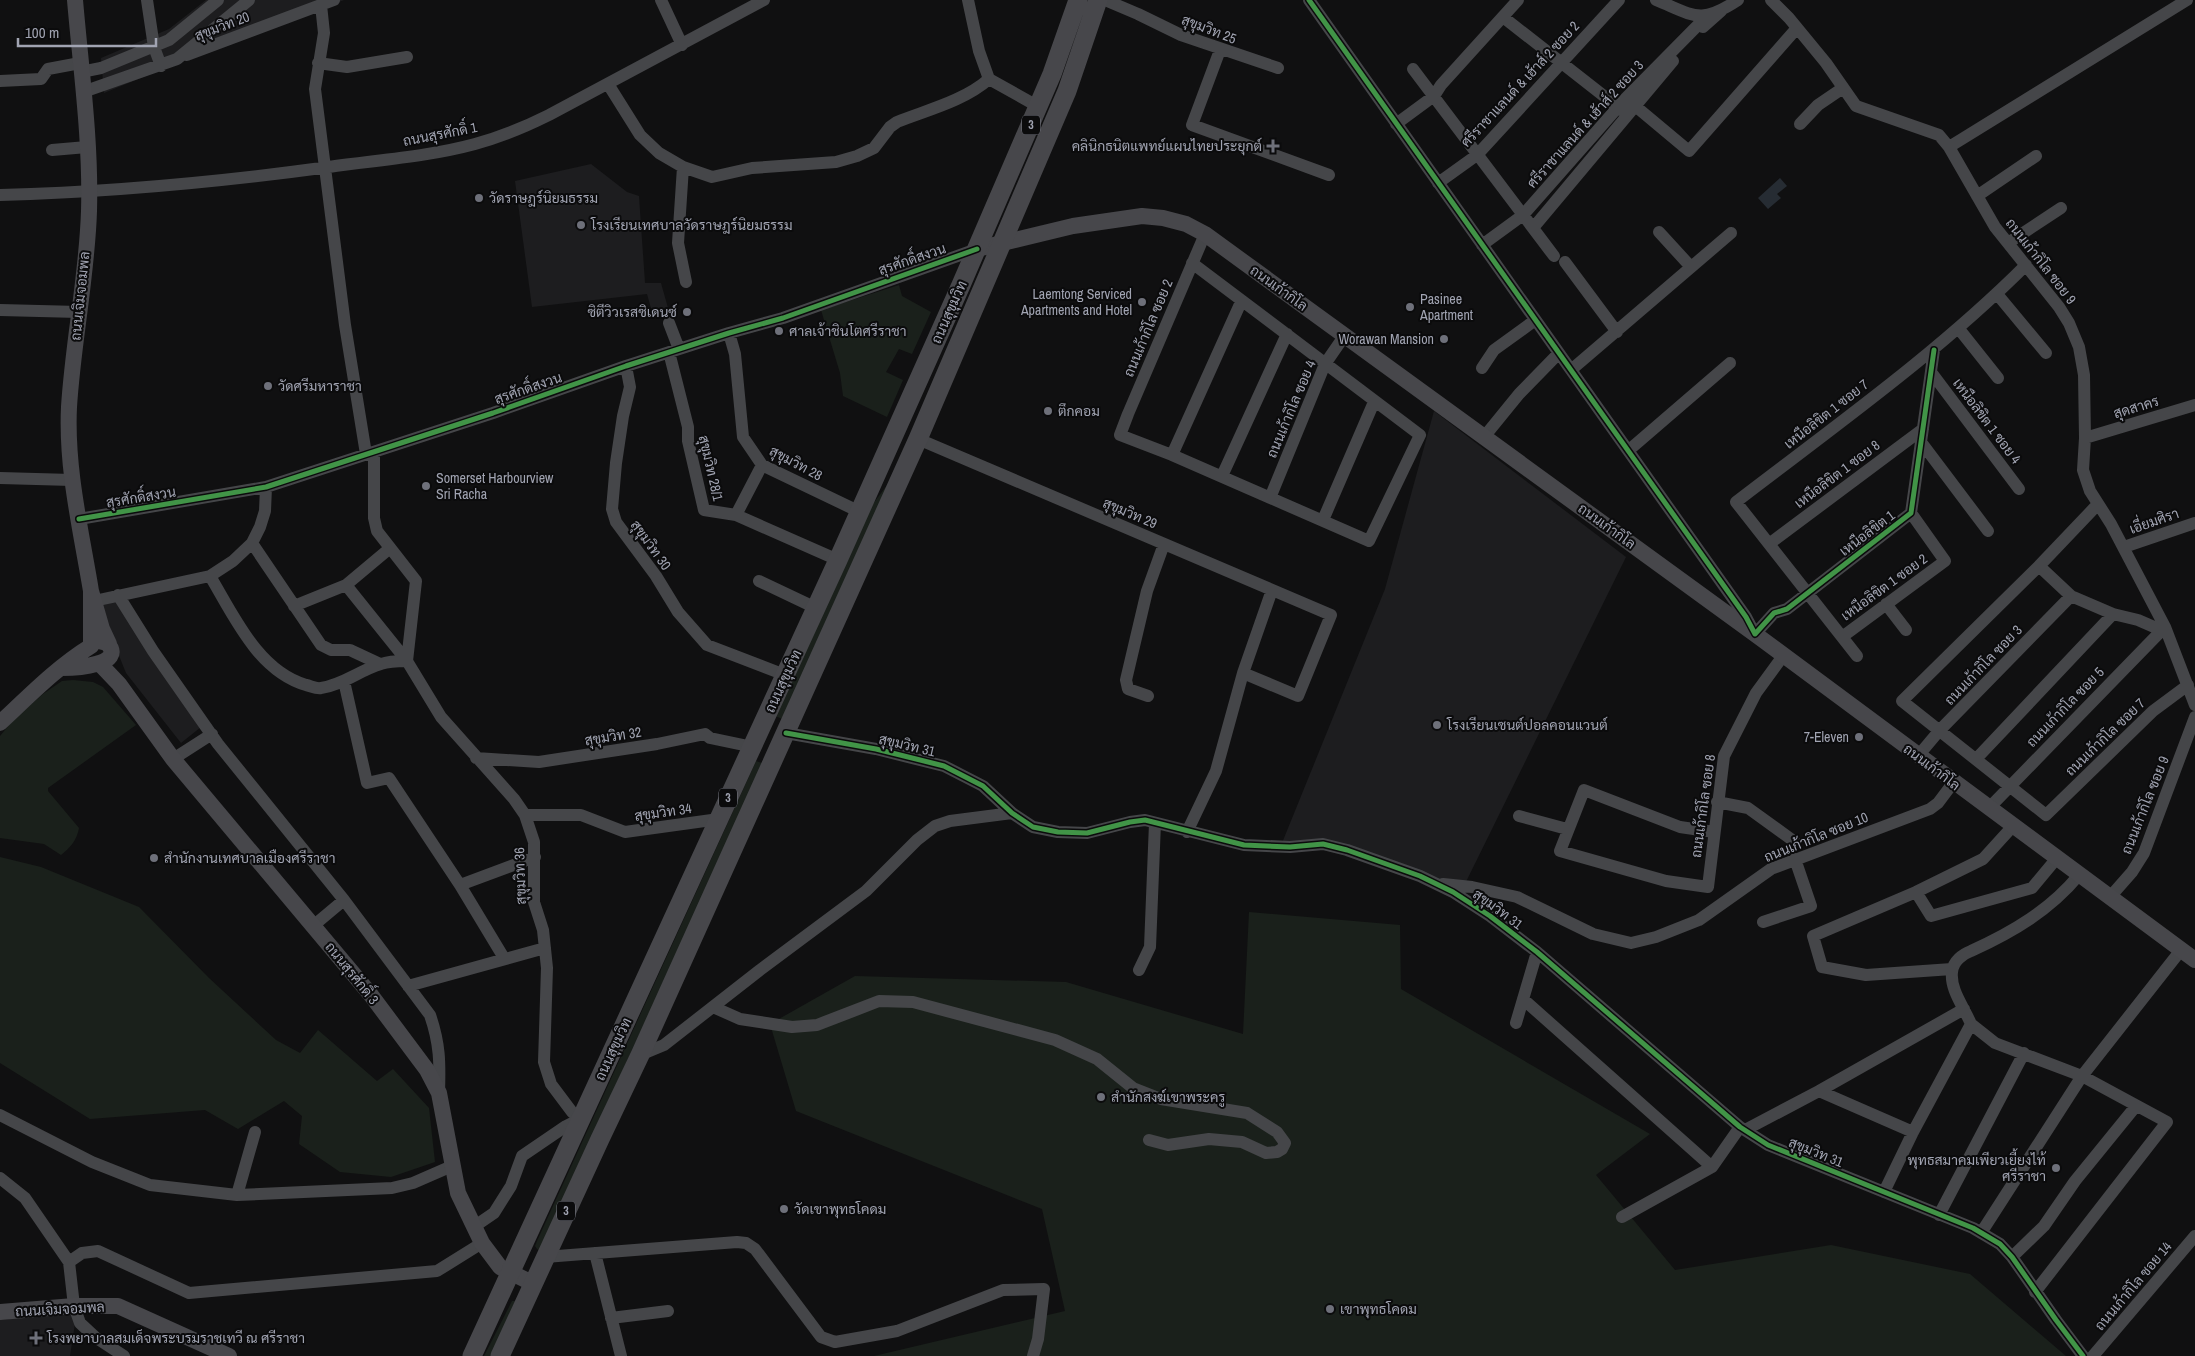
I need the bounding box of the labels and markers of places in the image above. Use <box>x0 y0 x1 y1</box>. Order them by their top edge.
place label: คลินิกธนิตแพทย์แผนไทยประยุกต์ <box>1072 137 1262 156</box>
marker: คลินิกธนิตแพทย์แผนไทยประยุกต์ <box>1266 139 1280 153</box>
place label: วัดราษฎร์นิยมธรรม <box>489 189 598 207</box>
marker: วัดราษฎร์นิยมธรรม <box>473 192 485 204</box>
place label: โรงเรียนเทศบาลวัดราษฎร์นิยมธรรม <box>590 216 793 234</box>
marker: โรงเรียนเทศบาลวัดราษฎร์นิยมธรรม <box>575 219 587 231</box>
place label: Laemtong Serviced Apartments and Hotel <box>1020 285 1132 319</box>
place label: Pasinee Apartment <box>1419 290 1473 324</box>
marker: Laemtong Serviced Apartments and Hotel <box>1136 296 1148 308</box>
marker: Pasinee Apartment <box>1404 301 1416 313</box>
place label: ซิตีวิวเรสซิเดนซ์ <box>588 303 677 321</box>
marker: ซิตีวิวเรสซิเดนซ์ <box>681 306 693 318</box>
place label: ศาลเจ้าชินโตศรีราชา <box>789 322 907 340</box>
marker: ศาลเจ้าชินโตศรีราชา <box>773 325 785 337</box>
place label: Worawan Mansion <box>1338 330 1434 348</box>
marker: Worawan Mansion <box>1438 333 1450 345</box>
place label: วัดศรีมหาราชา <box>278 377 362 395</box>
marker: วัดศรีมหาราชา <box>262 380 274 392</box>
place label: ตึกคอม <box>1058 402 1100 420</box>
marker: ตึกคอม <box>1042 405 1054 417</box>
place label: Somerset Harbourview Sri Racha <box>436 469 554 503</box>
marker: Somerset Harbourview Sri Racha <box>420 480 432 492</box>
place label: โรงเรียนเซนต์ปอลคอนแวนต์ <box>1446 716 1608 734</box>
marker: โรงเรียนเซนต์ปอลคอนแวนต์ <box>1431 719 1443 731</box>
place label: 7-Eleven <box>1804 728 1849 746</box>
marker: 7-Eleven <box>1853 731 1865 743</box>
place label: สำนักงานเทศบาลเมืองศรีราชา <box>164 849 335 867</box>
marker: สำนักงานเทศบาลเมืองศรีราชา <box>148 852 160 864</box>
place label: สำนักสงฆ์เขาพระครู <box>1111 1088 1226 1107</box>
marker: สำนักสงฆ์เขาพระครู <box>1095 1091 1107 1103</box>
place label: พุทธสมาคมเพียวเยี้ยงไท้ ศรีราชา <box>1908 1148 2047 1185</box>
marker: พุทธสมาคมเพียวเยี้ยงไท้ ศรีราชา <box>2050 1162 2062 1174</box>
place label: วัดเขาพุทธโคดม <box>794 1200 886 1219</box>
marker: วัดเขาพุทธโคดม <box>778 1203 790 1215</box>
place label: เขาพุทธโคดม <box>1340 1300 1417 1319</box>
marker: เขาพุทธโคดม <box>1324 1303 1336 1315</box>
place label: โรงพยาบาลสมเด็จพระบรมราชเทวี ณ ศรีราชา <box>46 1329 305 1347</box>
marker: โรงพยาบาลสมเด็จพระบรมราชเทวี ณ ศรีราชา <box>29 1331 43 1345</box>

